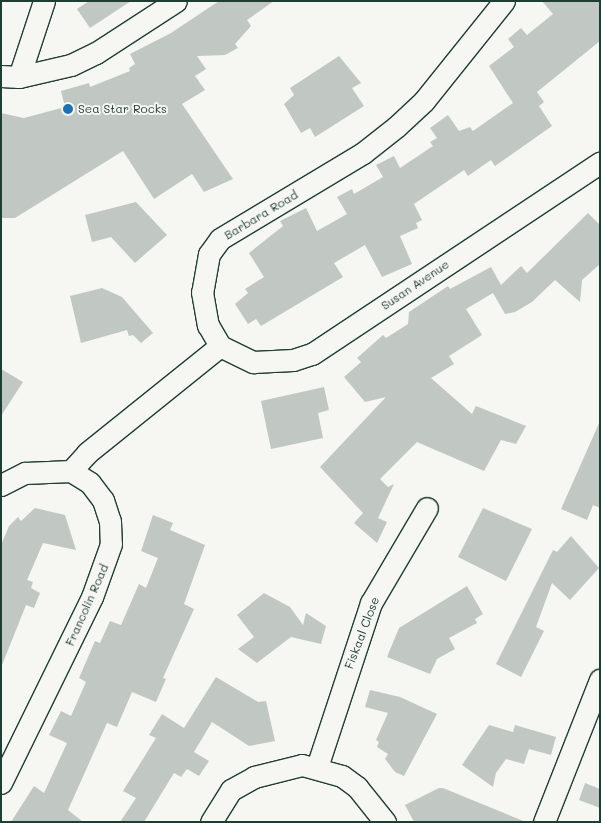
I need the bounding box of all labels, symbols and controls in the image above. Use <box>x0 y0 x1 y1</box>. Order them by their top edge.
place label: Sea Star Rocks <box>78 102 167 116</box>
marker: Sea Star Rocks <box>62 103 74 115</box>
street label: Barbara Road <box>222 187 300 243</box>
street label: Susan Avenue <box>378 257 452 313</box>
street label: Francolin Road <box>63 562 111 648</box>
street label: Fiskaal Close <box>342 595 382 671</box>

